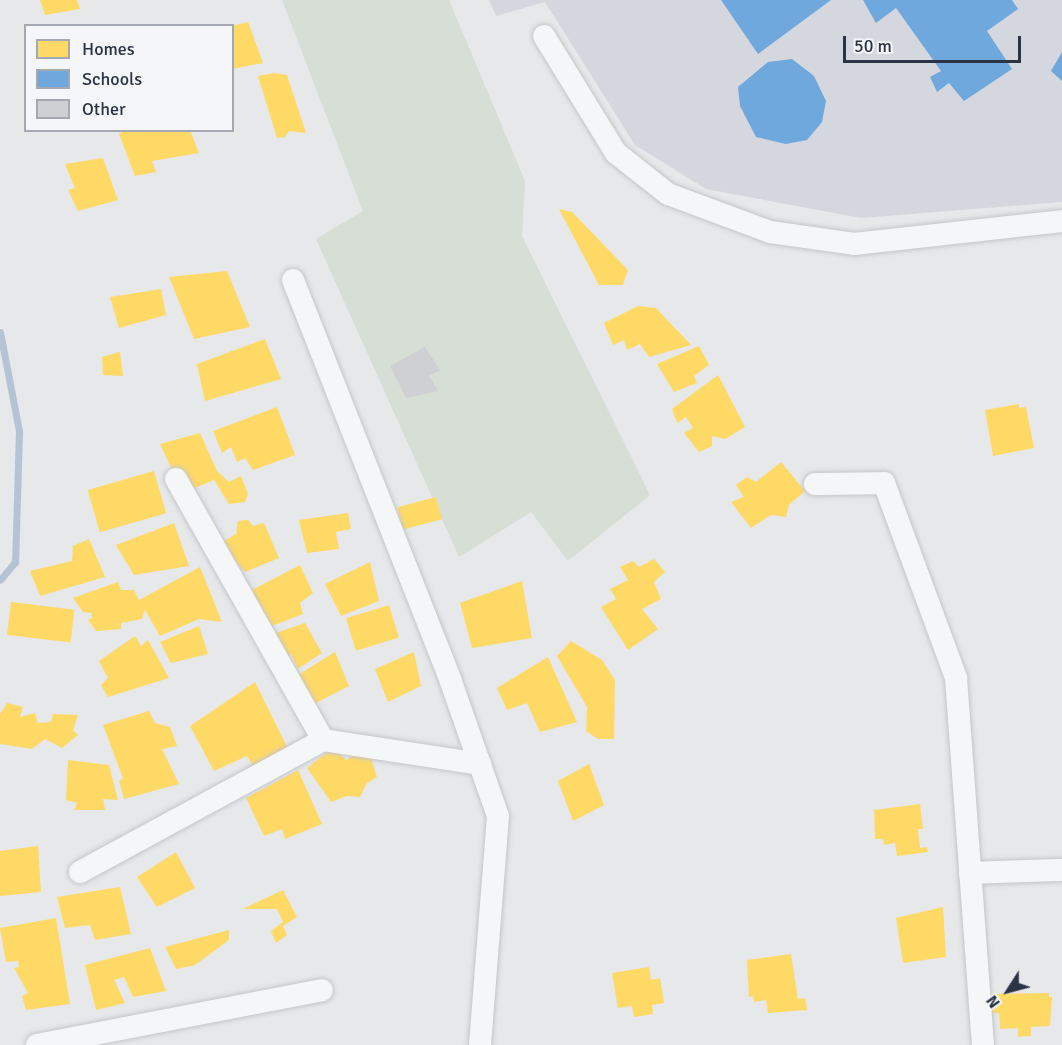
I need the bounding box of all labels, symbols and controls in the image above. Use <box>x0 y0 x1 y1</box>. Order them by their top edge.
legend <box>24 24 234 132</box>
scale bar <box>846 24 1024 62</box>
text: 50 m <box>854 35 892 57</box>
text: Homes <box>82 38 135 60</box>
text: Schools <box>82 68 142 90</box>
text: Other <box>82 98 126 120</box>
north arrow <box>978 961 1038 1021</box>
text: N <box>982 991 1005 1012</box>

